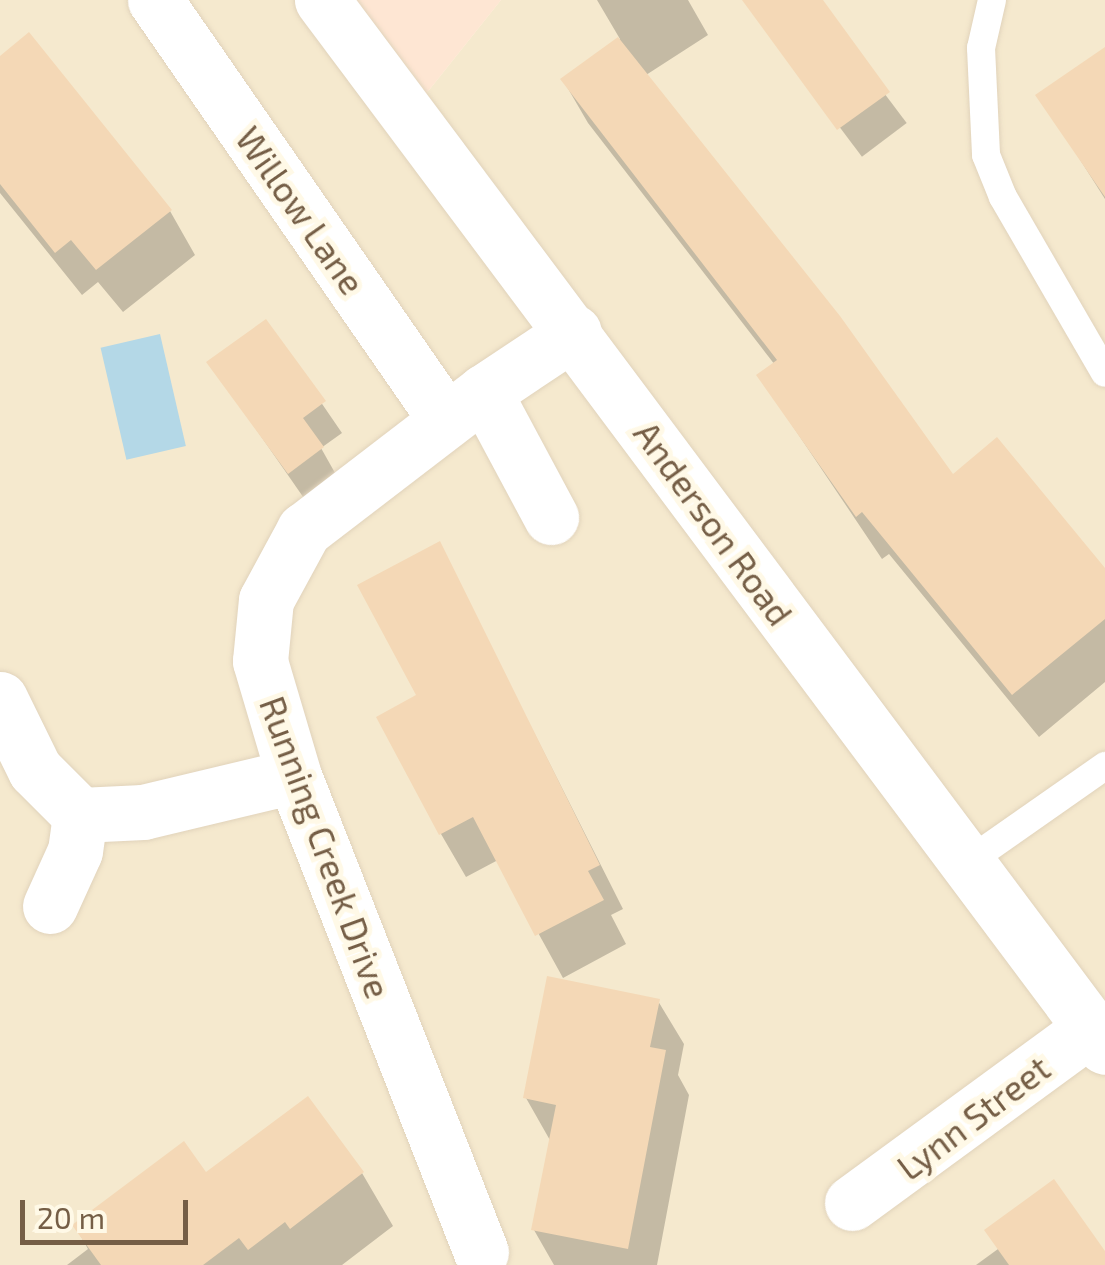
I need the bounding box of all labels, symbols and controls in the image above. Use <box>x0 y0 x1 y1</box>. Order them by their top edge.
street label: Willow Lane <box>228 118 374 302</box>
street label: Anderson Road <box>626 413 802 633</box>
street label: Running Creek Drive <box>252 690 400 1004</box>
street label: Lynn Street <box>889 1046 1057 1188</box>
scale bar <box>25 1180 192 1242</box>
text: 20 m <box>37 1199 105 1235</box>

